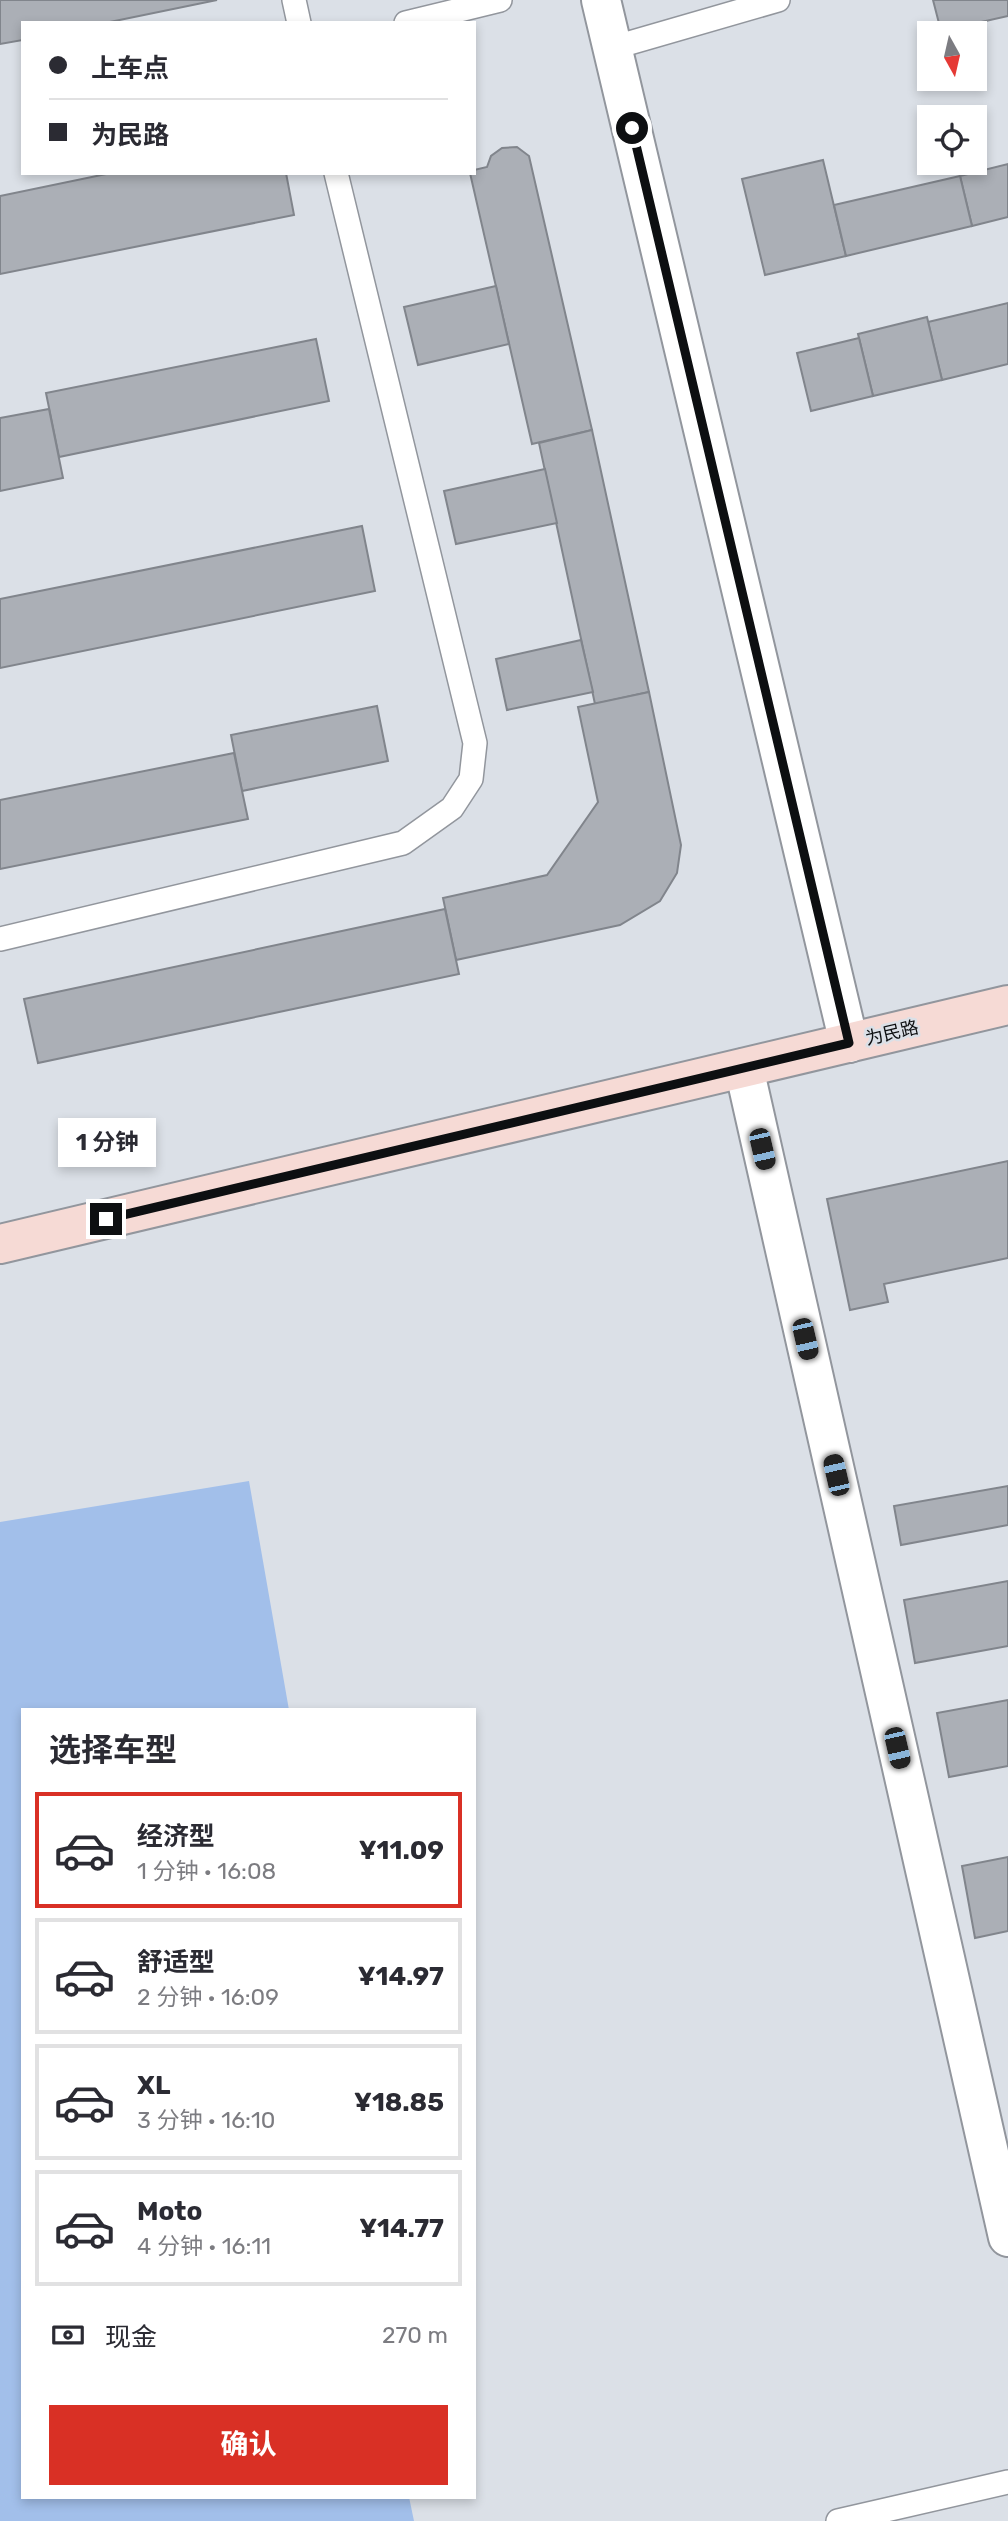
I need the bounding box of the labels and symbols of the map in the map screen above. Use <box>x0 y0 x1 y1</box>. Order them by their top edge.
north arrow <box>917 21 987 91</box>
route start <box>616 112 648 144</box>
street label: 为民路 <box>863 1016 921 1050</box>
callout: 1 分钟 <box>57 1118 155 1166</box>
car <box>748 1126 777 1172</box>
route end <box>90 1203 122 1235</box>
car <box>791 1316 820 1362</box>
car <box>822 1452 851 1498</box>
car <box>883 1725 912 1771</box>

